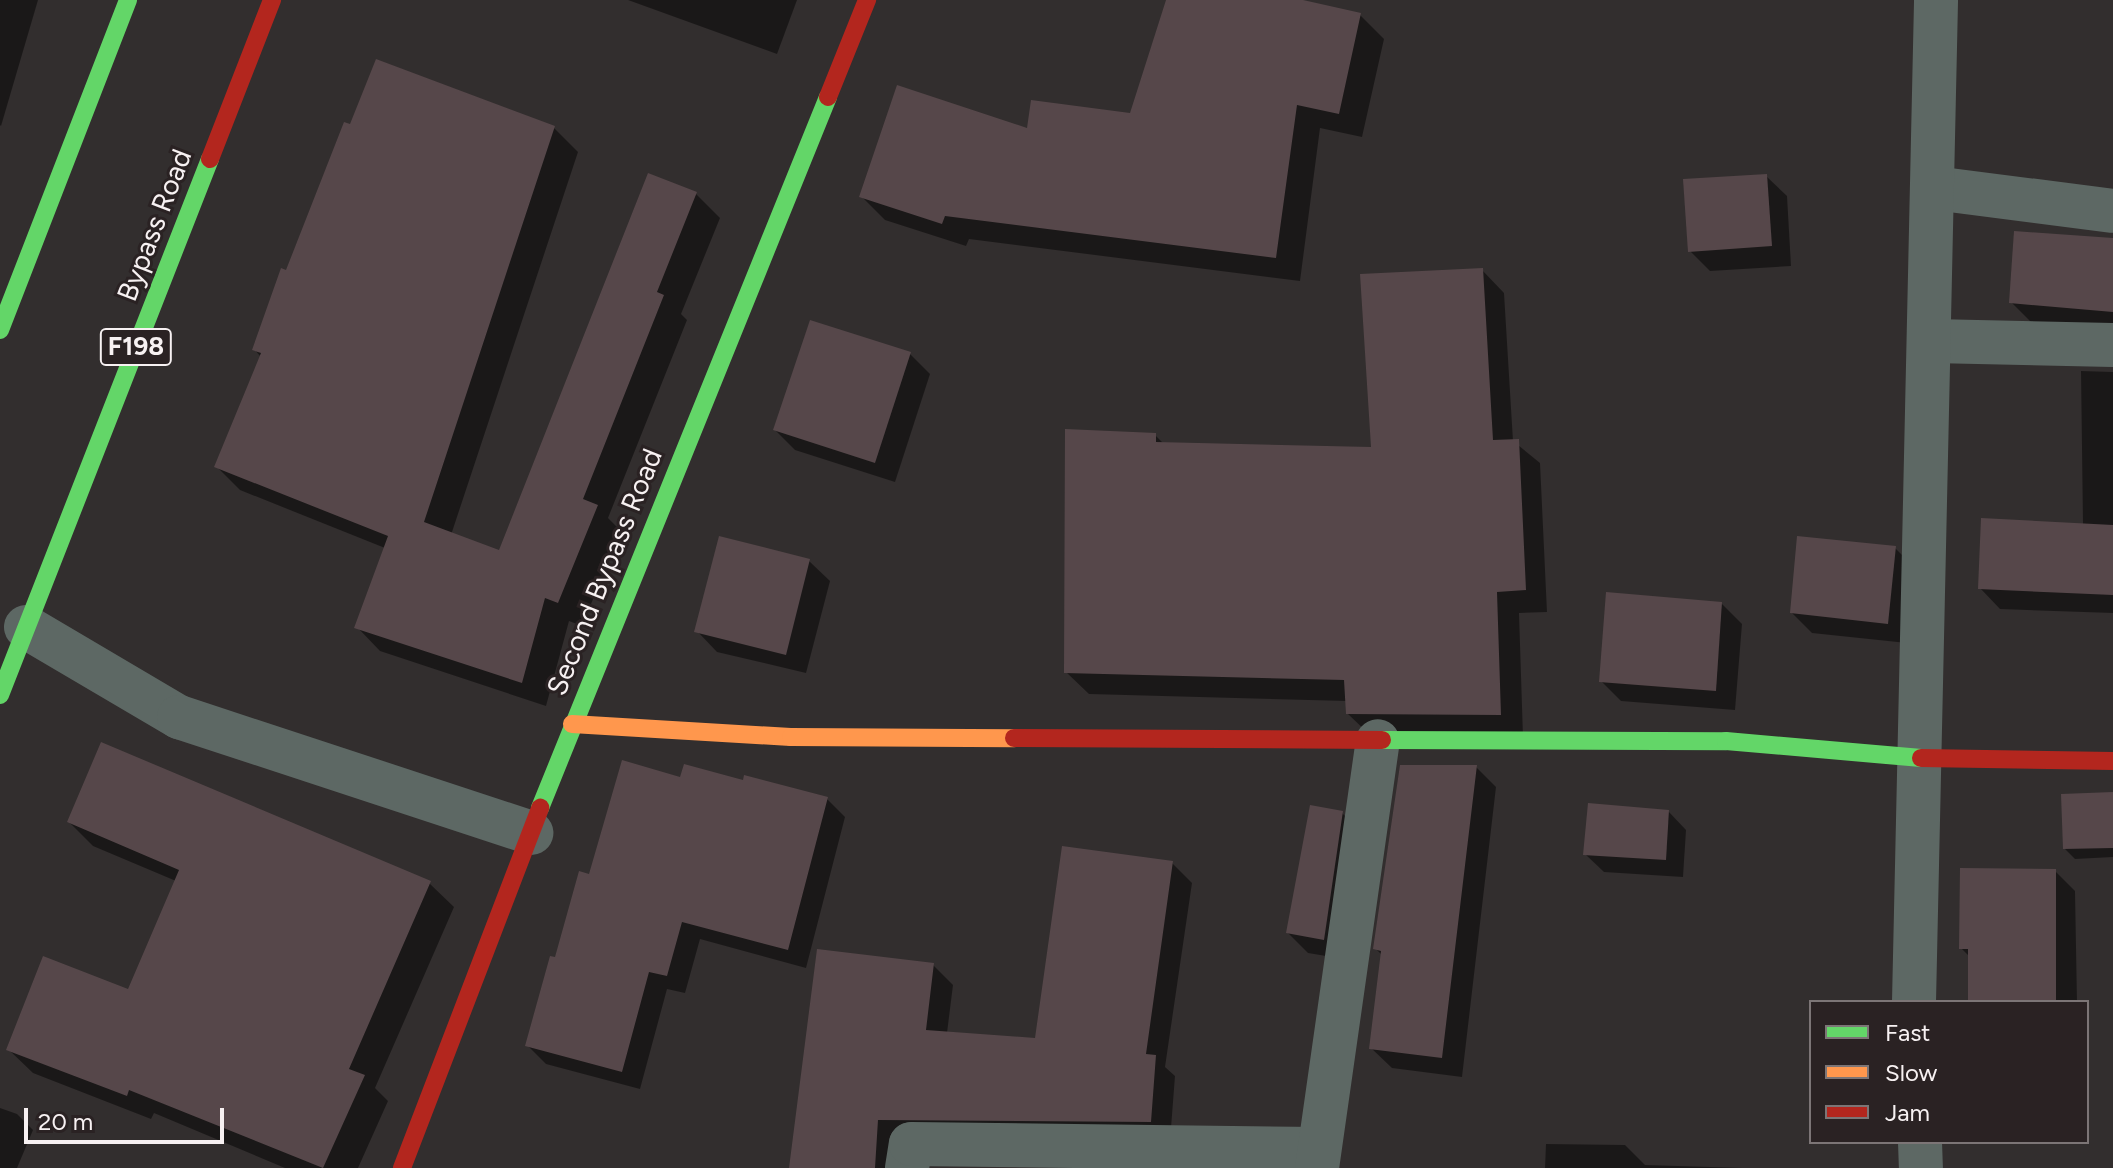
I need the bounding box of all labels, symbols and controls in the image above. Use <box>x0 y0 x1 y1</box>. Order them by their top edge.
street label: Bypass Road <box>110 144 198 306</box>
road number: F198 <box>98 325 174 369</box>
street label: Second Bypass Road <box>539 444 669 700</box>
legend <box>1809 1000 2089 1144</box>
text: Fast <box>1885 1018 1930 1047</box>
text: Slow <box>1885 1058 1937 1087</box>
scale bar <box>28 1092 228 1142</box>
text: Jam <box>1885 1098 1930 1127</box>
text: 20 m <box>38 1107 93 1136</box>

